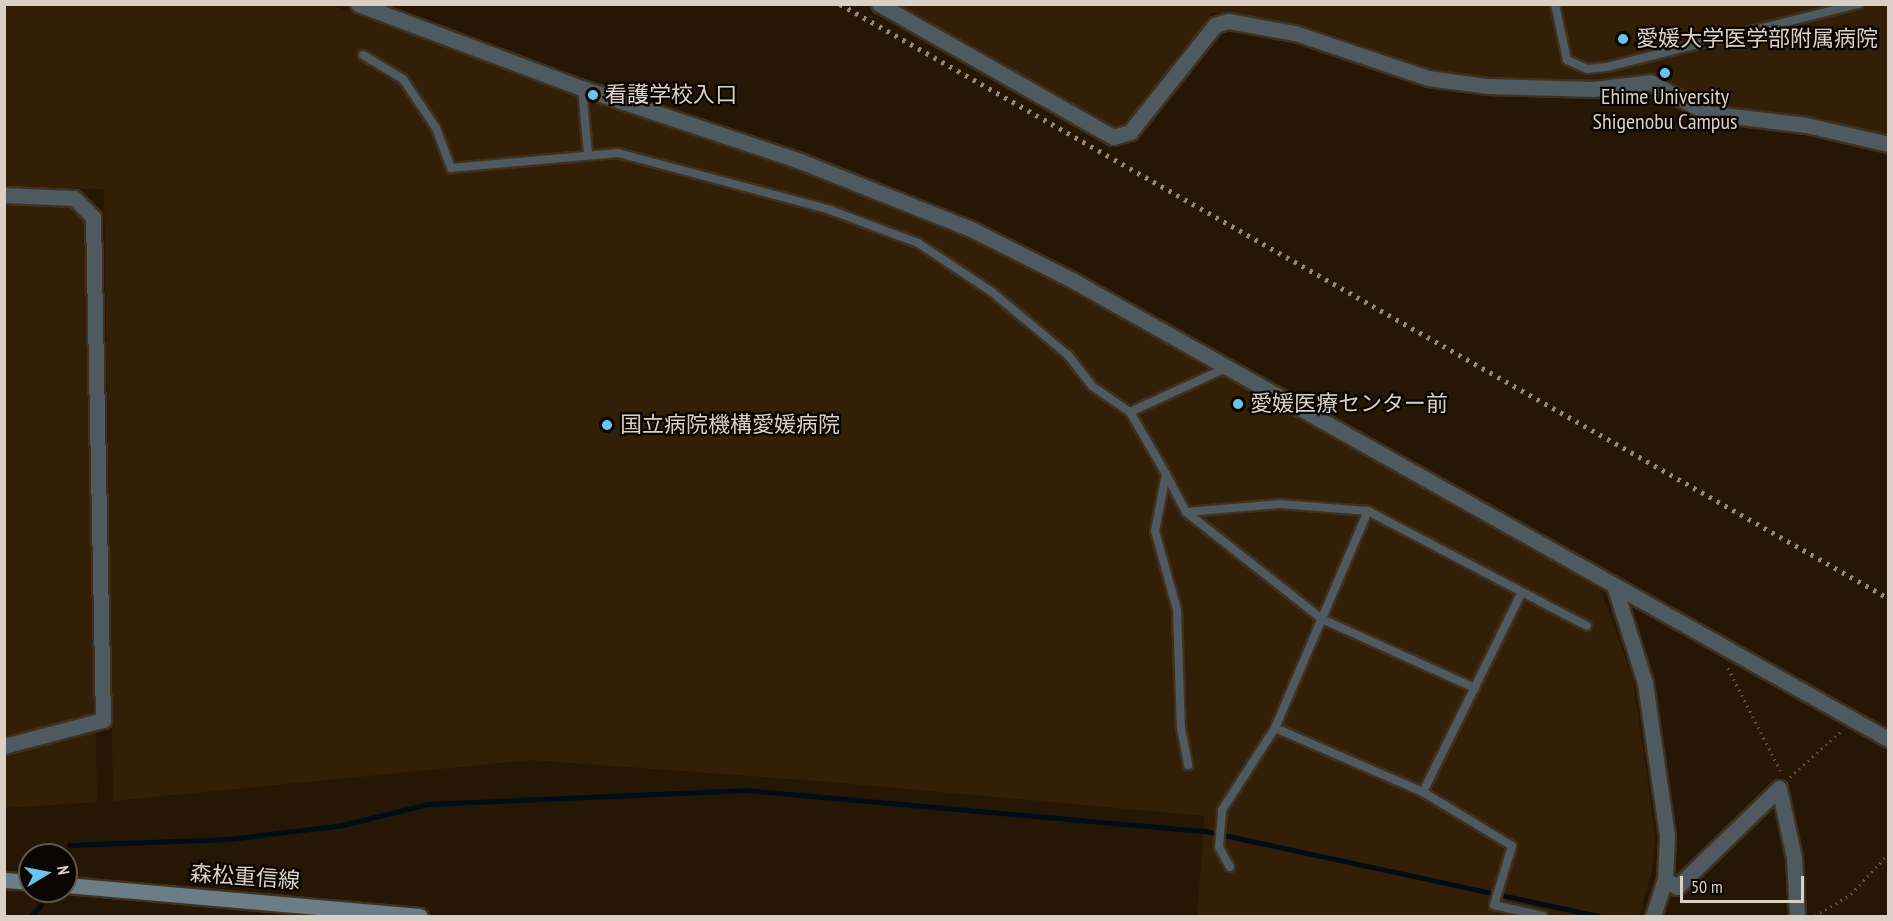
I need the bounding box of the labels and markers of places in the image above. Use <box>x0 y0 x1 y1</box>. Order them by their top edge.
place label: 愛媛大学医学部附属病院 <box>1636 26 1878 52</box>
marker: 愛媛大学医学部附属病院 <box>1614 30 1632 48</box>
marker: Ehime University Shigenobu Campus <box>1658 66 1672 80</box>
place label: 看護学校入口 <box>605 82 737 108</box>
place label: Ehime University Shigenobu Campus <box>1593 83 1737 134</box>
marker: 看護学校入口 <box>586 88 600 102</box>
place label: 愛媛医療センター前 <box>1250 391 1448 417</box>
marker: 愛媛医療センター前 <box>1231 397 1245 411</box>
place label: 国立病院機構愛媛病院 <box>620 412 840 438</box>
marker: 国立病院機構愛媛病院 <box>598 416 616 434</box>

